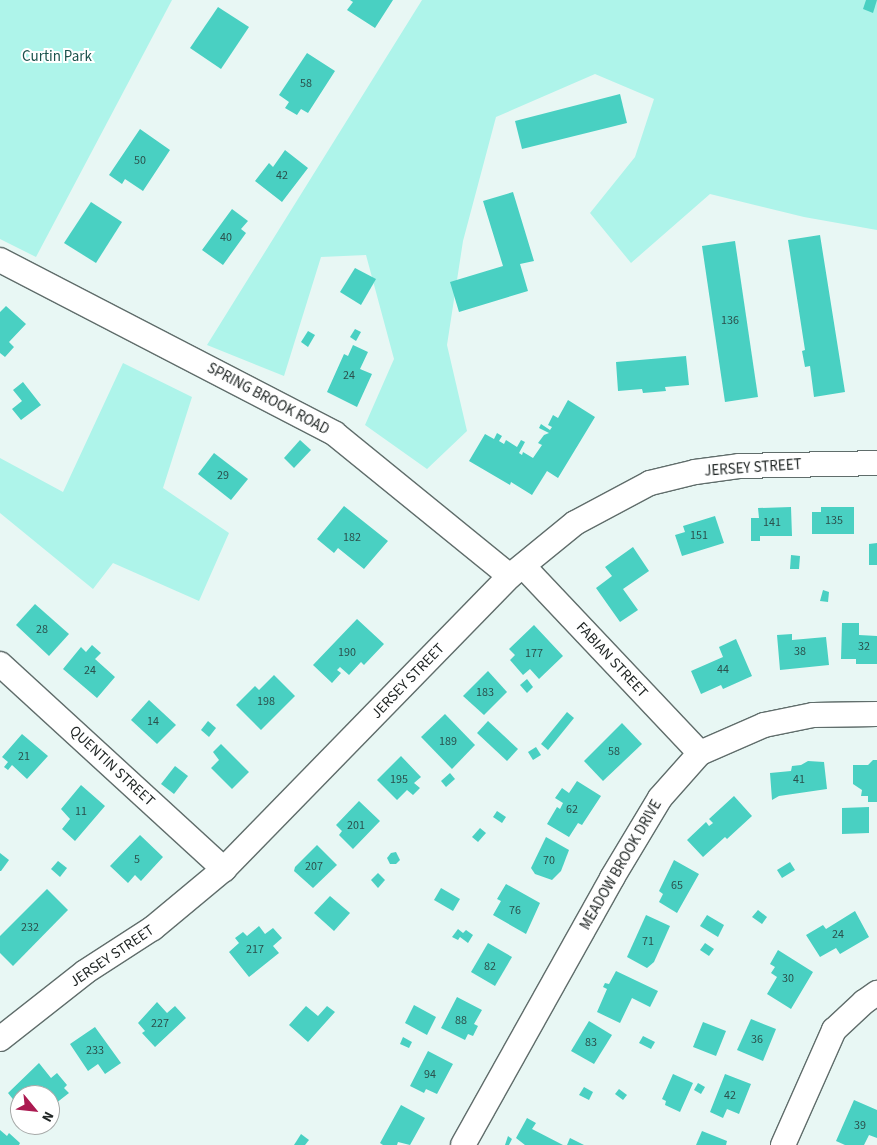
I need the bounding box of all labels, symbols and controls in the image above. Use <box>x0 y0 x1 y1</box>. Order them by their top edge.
park label: Curtin Park <box>22 48 92 66</box>
house number: 58 <box>300 77 312 91</box>
house number: 50 <box>134 154 146 168</box>
house number: 42 <box>276 169 288 183</box>
house number: 40 <box>220 231 232 245</box>
house number: 136 <box>721 314 739 328</box>
street label: SPRING BROOK ROAD <box>204 359 332 439</box>
house number: 24 <box>343 369 355 383</box>
street label: JERSEY STREET <box>704 456 802 480</box>
house number: 29 <box>217 469 229 483</box>
house number: 135 <box>825 514 843 528</box>
house number: 141 <box>763 516 781 530</box>
house number: 151 <box>690 529 708 543</box>
house number: 182 <box>343 531 361 545</box>
street label: FABIAN STREET <box>572 618 652 702</box>
house number: 28 <box>36 623 48 637</box>
street label: JERSEY STREET <box>368 640 448 722</box>
house number: 32 <box>858 640 870 654</box>
house number: 38 <box>794 645 806 659</box>
house number: 190 <box>338 646 356 660</box>
house number: 177 <box>525 647 543 661</box>
house number: 44 <box>717 663 729 677</box>
house number: 24 <box>84 664 96 678</box>
house number: 183 <box>476 686 494 700</box>
house number: 198 <box>257 695 275 709</box>
house number: 14 <box>147 715 159 729</box>
street label: QUENTIN STREET <box>66 722 158 810</box>
house number: 189 <box>439 735 457 749</box>
house number: 58 <box>608 745 620 759</box>
house number: 21 <box>18 750 30 764</box>
house number: 195 <box>390 773 408 787</box>
house number: 41 <box>793 773 805 787</box>
street label: MEADOW BROOK DRIVE <box>576 797 666 933</box>
house number: 62 <box>566 803 578 817</box>
house number: 11 <box>75 805 87 819</box>
house number: 201 <box>347 819 365 833</box>
house number: 5 <box>134 853 140 867</box>
house number: 70 <box>543 854 555 868</box>
house number: 207 <box>305 860 323 874</box>
house number: 65 <box>671 879 683 893</box>
house number: 76 <box>509 904 521 918</box>
house number: 232 <box>21 921 39 935</box>
street label: JERSEY STREET <box>67 921 157 991</box>
house number: 24 <box>832 928 844 942</box>
house number: 71 <box>642 935 654 949</box>
house number: 217 <box>246 943 264 957</box>
house number: 82 <box>484 960 496 974</box>
house number: 30 <box>782 972 794 986</box>
house number: 88 <box>455 1014 467 1028</box>
house number: 227 <box>151 1017 169 1031</box>
house number: 36 <box>751 1033 763 1047</box>
house number: 83 <box>585 1036 597 1050</box>
house number: 233 <box>86 1044 104 1058</box>
house number: 94 <box>424 1068 436 1082</box>
north arrow <box>10 1085 60 1135</box>
house number: 42 <box>724 1089 736 1103</box>
text: N <box>36 1108 58 1125</box>
house number: 39 <box>854 1119 866 1133</box>

